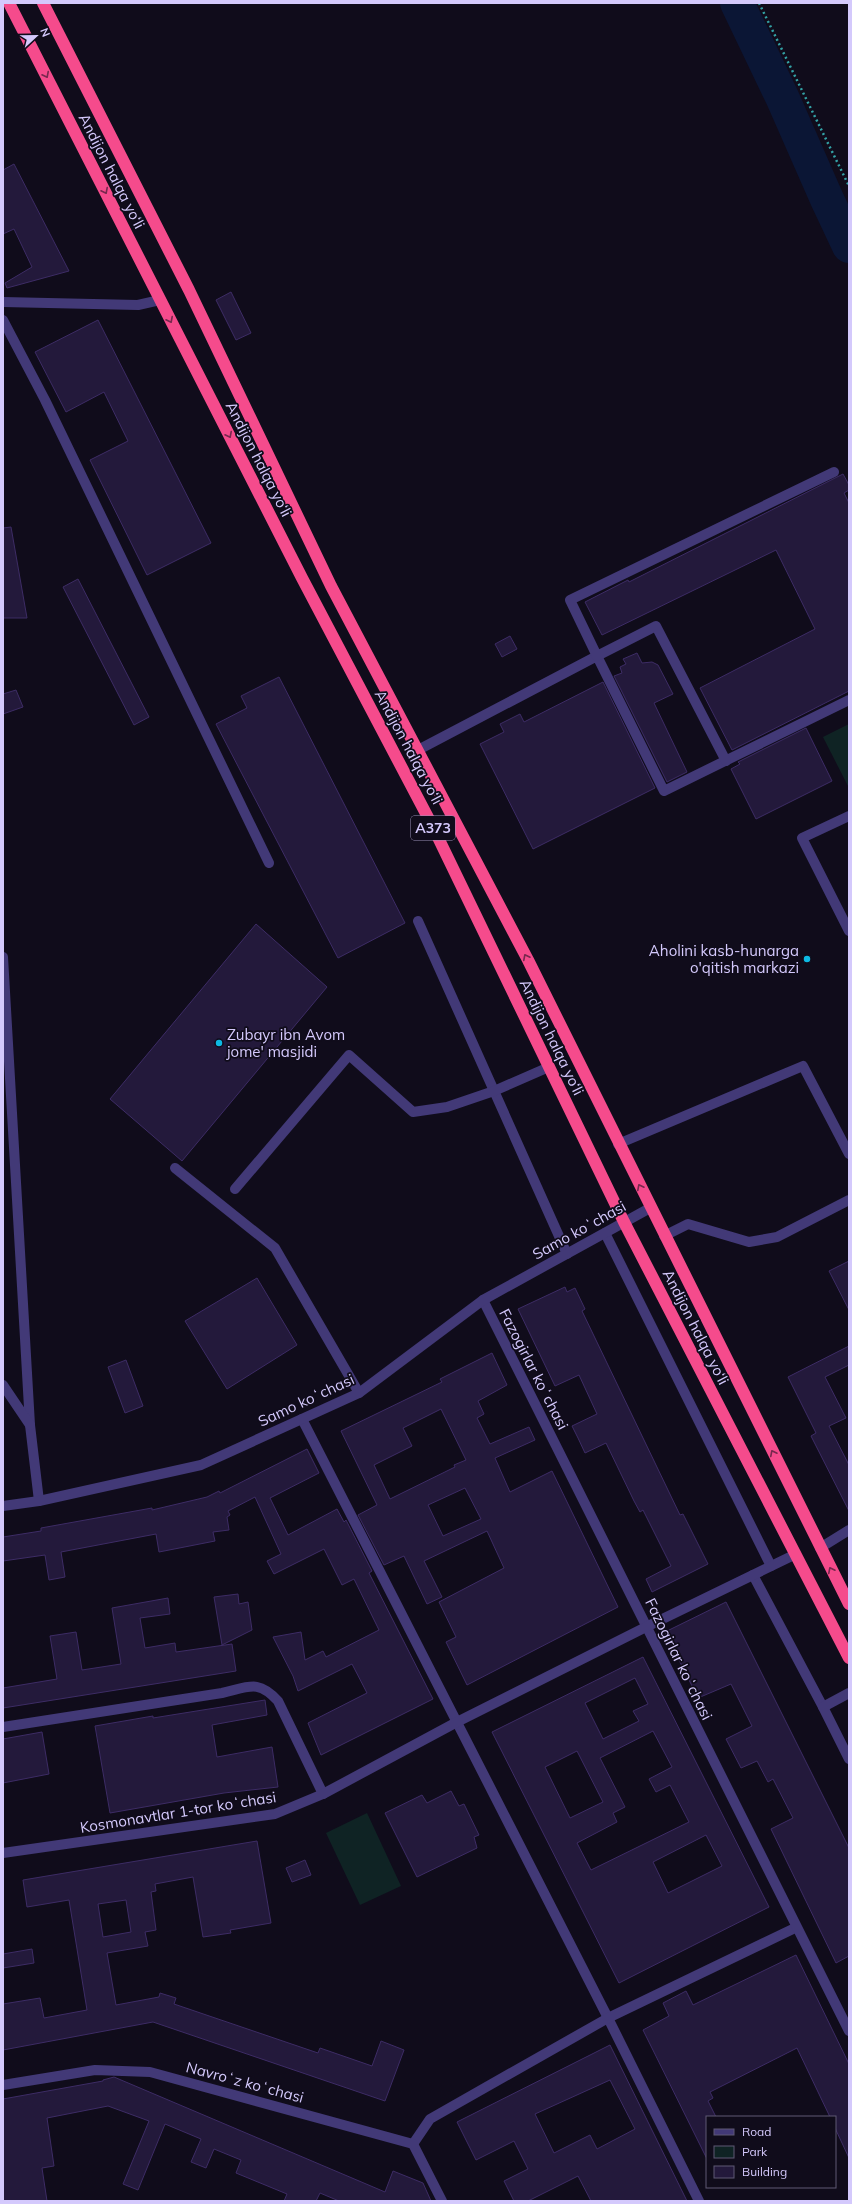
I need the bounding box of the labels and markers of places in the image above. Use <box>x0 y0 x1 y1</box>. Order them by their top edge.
place label: Aholini kasb-hunarga o'qitish markazi <box>649 941 799 977</box>
marker: Aholini kasb-hunarga o'qitish markazi <box>802 954 812 964</box>
place label: Zubayr ibn Avom jome' masjidi <box>226 1025 345 1061</box>
marker: Zubayr ibn Avom jome' masjidi <box>214 1038 224 1048</box>

